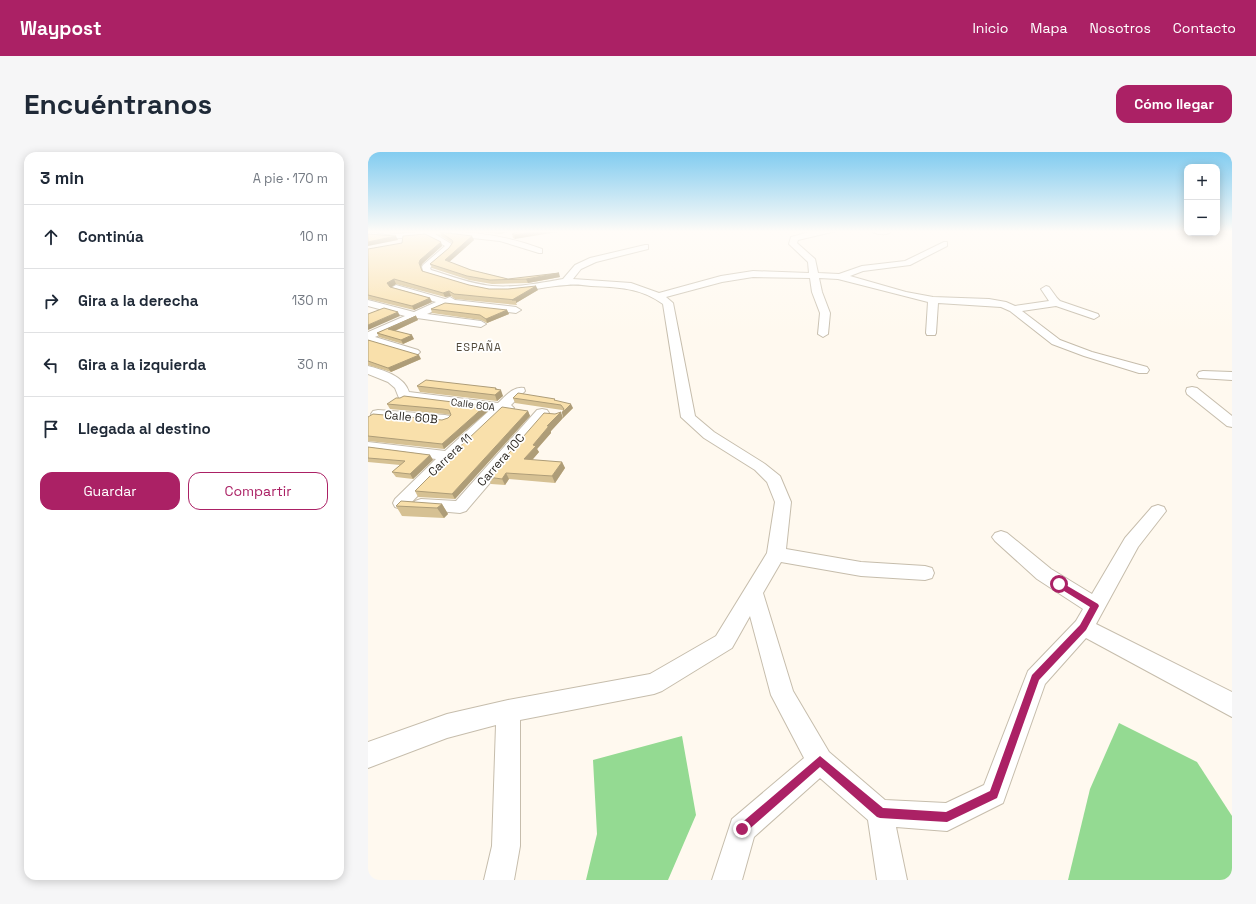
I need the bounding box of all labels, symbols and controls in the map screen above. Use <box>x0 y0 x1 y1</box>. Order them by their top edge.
text: Waypost <box>20 16 102 41</box>
text: Inicio <box>972 19 1008 37</box>
text: Mapa <box>1030 19 1068 37</box>
text: Nosotros <box>1090 19 1151 37</box>
text: Contacto <box>1173 19 1236 37</box>
button: Cómo llegar <box>1116 85 1232 123</box>
text: Encuéntranos <box>24 86 212 122</box>
map controls <box>1184 164 1220 236</box>
button: + <box>1184 164 1220 200</box>
text: 3 min <box>40 167 84 189</box>
text: A pie · 170 m <box>253 170 328 187</box>
button: − <box>1184 200 1220 236</box>
icon: ahead <box>40 226 62 248</box>
text: Continúa <box>78 227 144 246</box>
text: 10 m <box>300 228 328 245</box>
icon: right <box>40 290 62 312</box>
text: Gira a la derecha <box>78 291 198 310</box>
text: 130 m <box>292 292 328 309</box>
district label: ESPAÑA <box>456 340 502 354</box>
icon: left <box>40 354 62 376</box>
text: Gira a la izquierda <box>78 355 206 374</box>
text: 30 m <box>297 356 328 373</box>
street label: Calle 60A <box>450 395 496 414</box>
street label: Calle 60B <box>384 407 438 427</box>
icon: arrive <box>40 418 62 440</box>
text: Llegada al destino <box>78 419 211 438</box>
street label: Carrera 11 <box>425 430 475 480</box>
street label: Carrera 10C <box>474 430 529 490</box>
button: Guardar <box>40 472 180 510</box>
button: Compartir <box>188 472 328 510</box>
route start <box>1050 575 1068 593</box>
route end <box>733 820 751 838</box>

